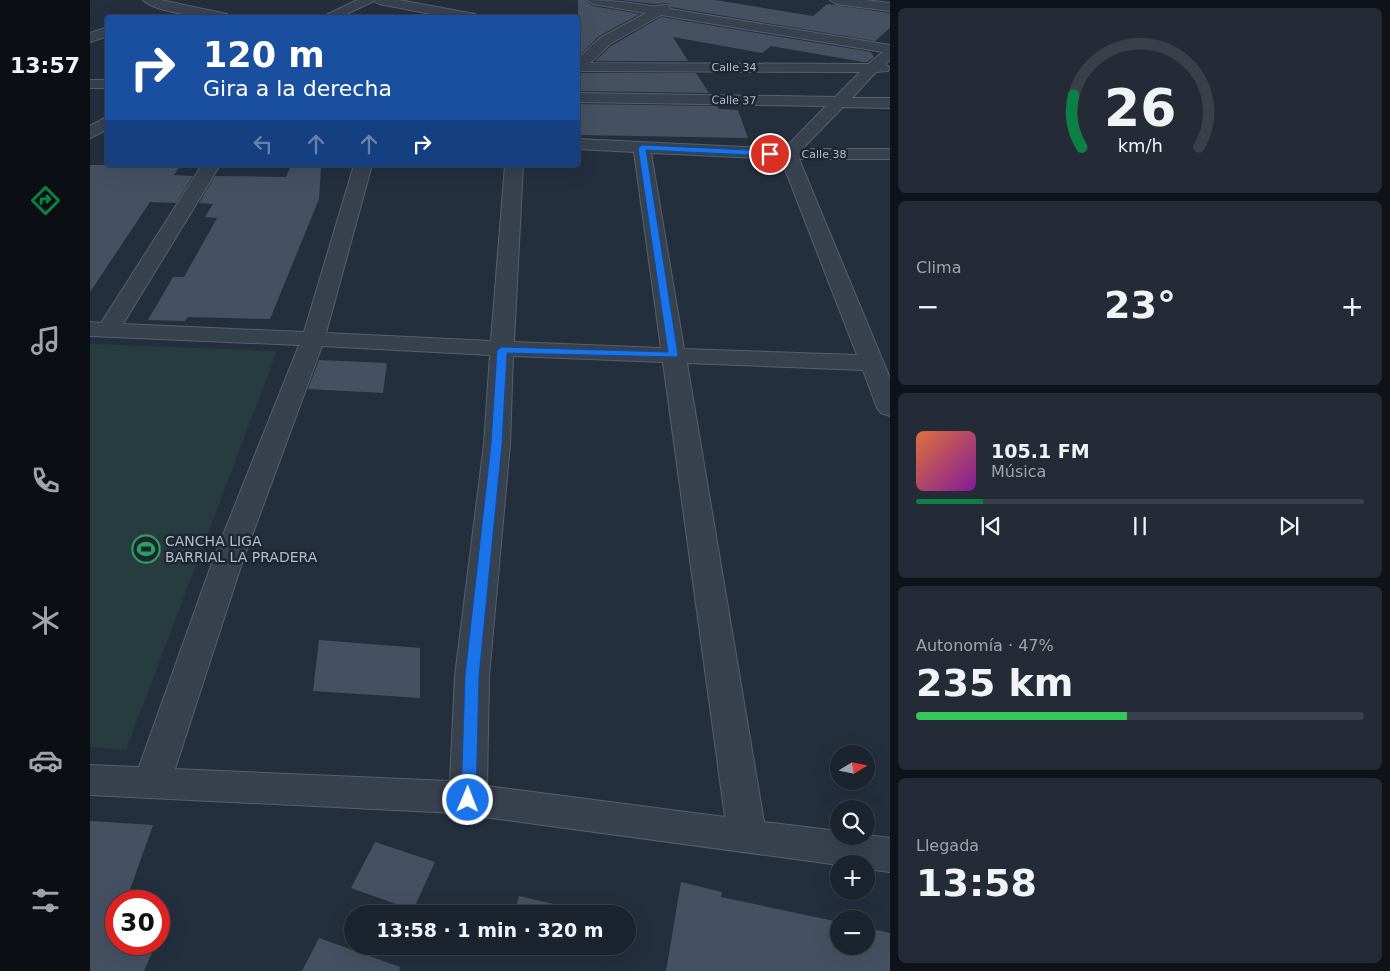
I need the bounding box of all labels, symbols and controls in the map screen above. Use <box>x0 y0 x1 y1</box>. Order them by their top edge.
icon: right <box>120 35 185 100</box>
text: 120 m <box>203 35 325 75</box>
text: 13:57 <box>10 53 80 78</box>
street label: Calle 34 <box>712 61 756 74</box>
text: Gira a la derecha <box>203 76 392 101</box>
text: 26 <box>1104 78 1176 138</box>
street label: Calle 37 <box>711 94 756 107</box>
icon: left <box>249 130 277 158</box>
icon: ahead <box>302 130 330 158</box>
icon: ahead <box>355 130 383 158</box>
icon: right <box>408 130 436 158</box>
pin <box>749 133 791 175</box>
text: km/h <box>1117 135 1163 156</box>
icon: arrive <box>756 140 784 168</box>
street label: Calle 38 <box>802 148 846 161</box>
icon: directions <box>28 183 63 218</box>
text: Clima <box>916 258 961 277</box>
text: 23° <box>1104 283 1176 327</box>
text: − <box>916 290 939 323</box>
text: + <box>1341 290 1364 323</box>
icon: music <box>28 323 63 358</box>
text: 105.1 FM <box>991 440 1090 462</box>
text: Música <box>991 462 1046 481</box>
icon: phone <box>28 463 63 498</box>
icon: previous <box>977 512 1005 540</box>
icon: pause <box>1126 512 1154 540</box>
icon: next <box>1275 512 1303 540</box>
place label: CANCHA LIGA BARRIAL LA PRADERA <box>165 533 318 565</box>
sports icon: CANCHA LIGA BARRIAL LA PRADERA <box>131 534 161 564</box>
icon: climate <box>28 603 63 638</box>
text: Autonomía · 47% <box>916 636 1054 655</box>
text: 235 km <box>916 661 1073 705</box>
icon: car <box>28 743 63 778</box>
north arrow <box>830 745 875 790</box>
map controls <box>830 745 875 955</box>
position arrow <box>441 773 493 825</box>
button: search <box>830 800 875 845</box>
text: Llegada <box>916 836 979 855</box>
button: + <box>830 855 875 900</box>
text: 13:58 <box>916 861 1037 905</box>
icon: filters <box>28 883 63 918</box>
speed limit sign: 30 <box>105 890 170 955</box>
button: − <box>830 910 875 955</box>
text: 13:58 · 1 min · 320 m <box>376 919 604 941</box>

